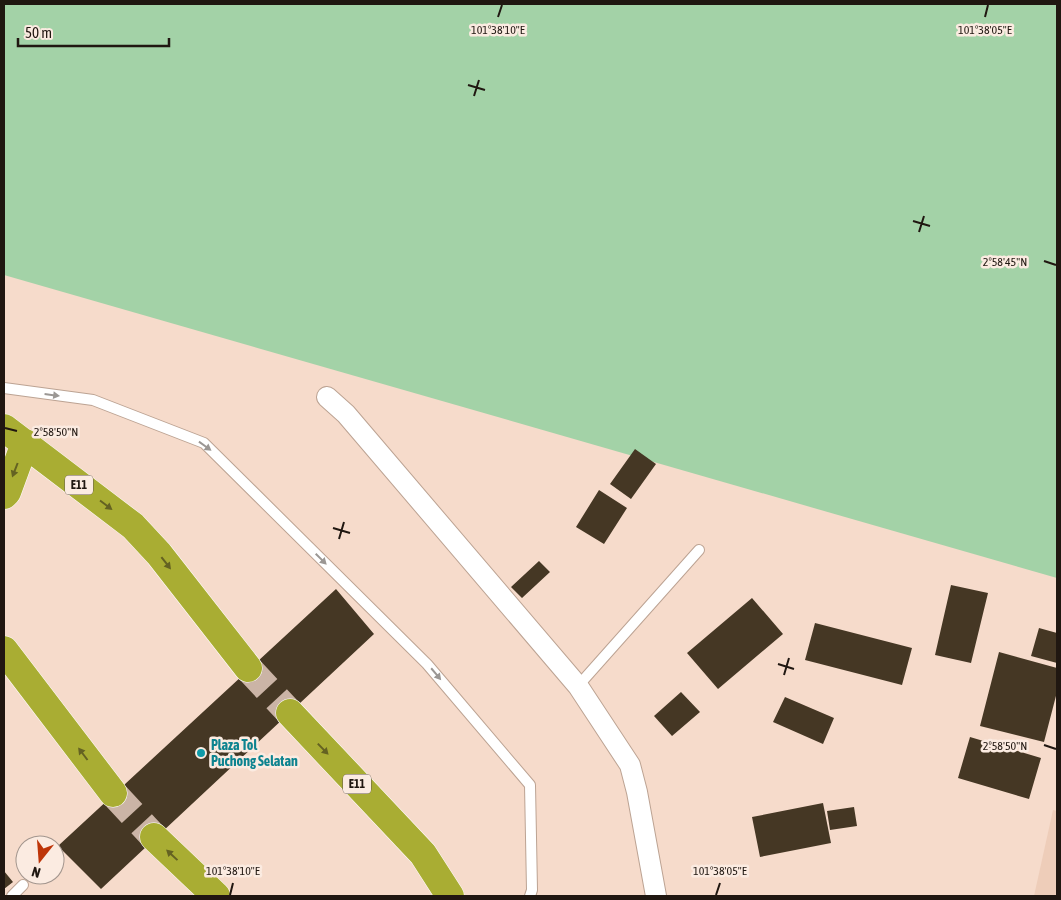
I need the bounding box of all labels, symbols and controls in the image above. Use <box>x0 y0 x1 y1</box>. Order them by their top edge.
scale bar <box>18 15 169 47</box>
text: 101°38'10"E <box>471 23 525 37</box>
text: 101°38'05"E <box>958 23 1012 37</box>
text: 50 m <box>25 24 52 41</box>
text: 2°58'45"N <box>983 255 1027 269</box>
one-way arrow <box>44 391 60 399</box>
text: 2°58'50"N <box>34 425 78 439</box>
one-way arrow <box>198 441 212 451</box>
one-way arrow <box>11 463 19 478</box>
road number: E11 <box>65 476 93 494</box>
one-way arrow <box>99 500 113 510</box>
one-way arrow <box>315 553 327 565</box>
one-way arrow <box>160 556 171 569</box>
one-way arrow <box>430 668 441 681</box>
place label: Plaza Tol Puchong Selatan <box>211 737 298 769</box>
text: 2°58'50"N <box>983 739 1027 753</box>
one-way arrow <box>317 742 329 754</box>
one-way arrow <box>78 747 88 761</box>
marker: Plaza Tol Puchong Selatan <box>195 747 207 759</box>
road number: E11 <box>343 774 371 794</box>
north arrow <box>15 835 65 885</box>
one-way arrow <box>167 849 179 861</box>
text: N <box>30 864 42 881</box>
text: 101°38'10"E <box>206 864 260 878</box>
text: 101°38'05"E <box>693 864 747 878</box>

